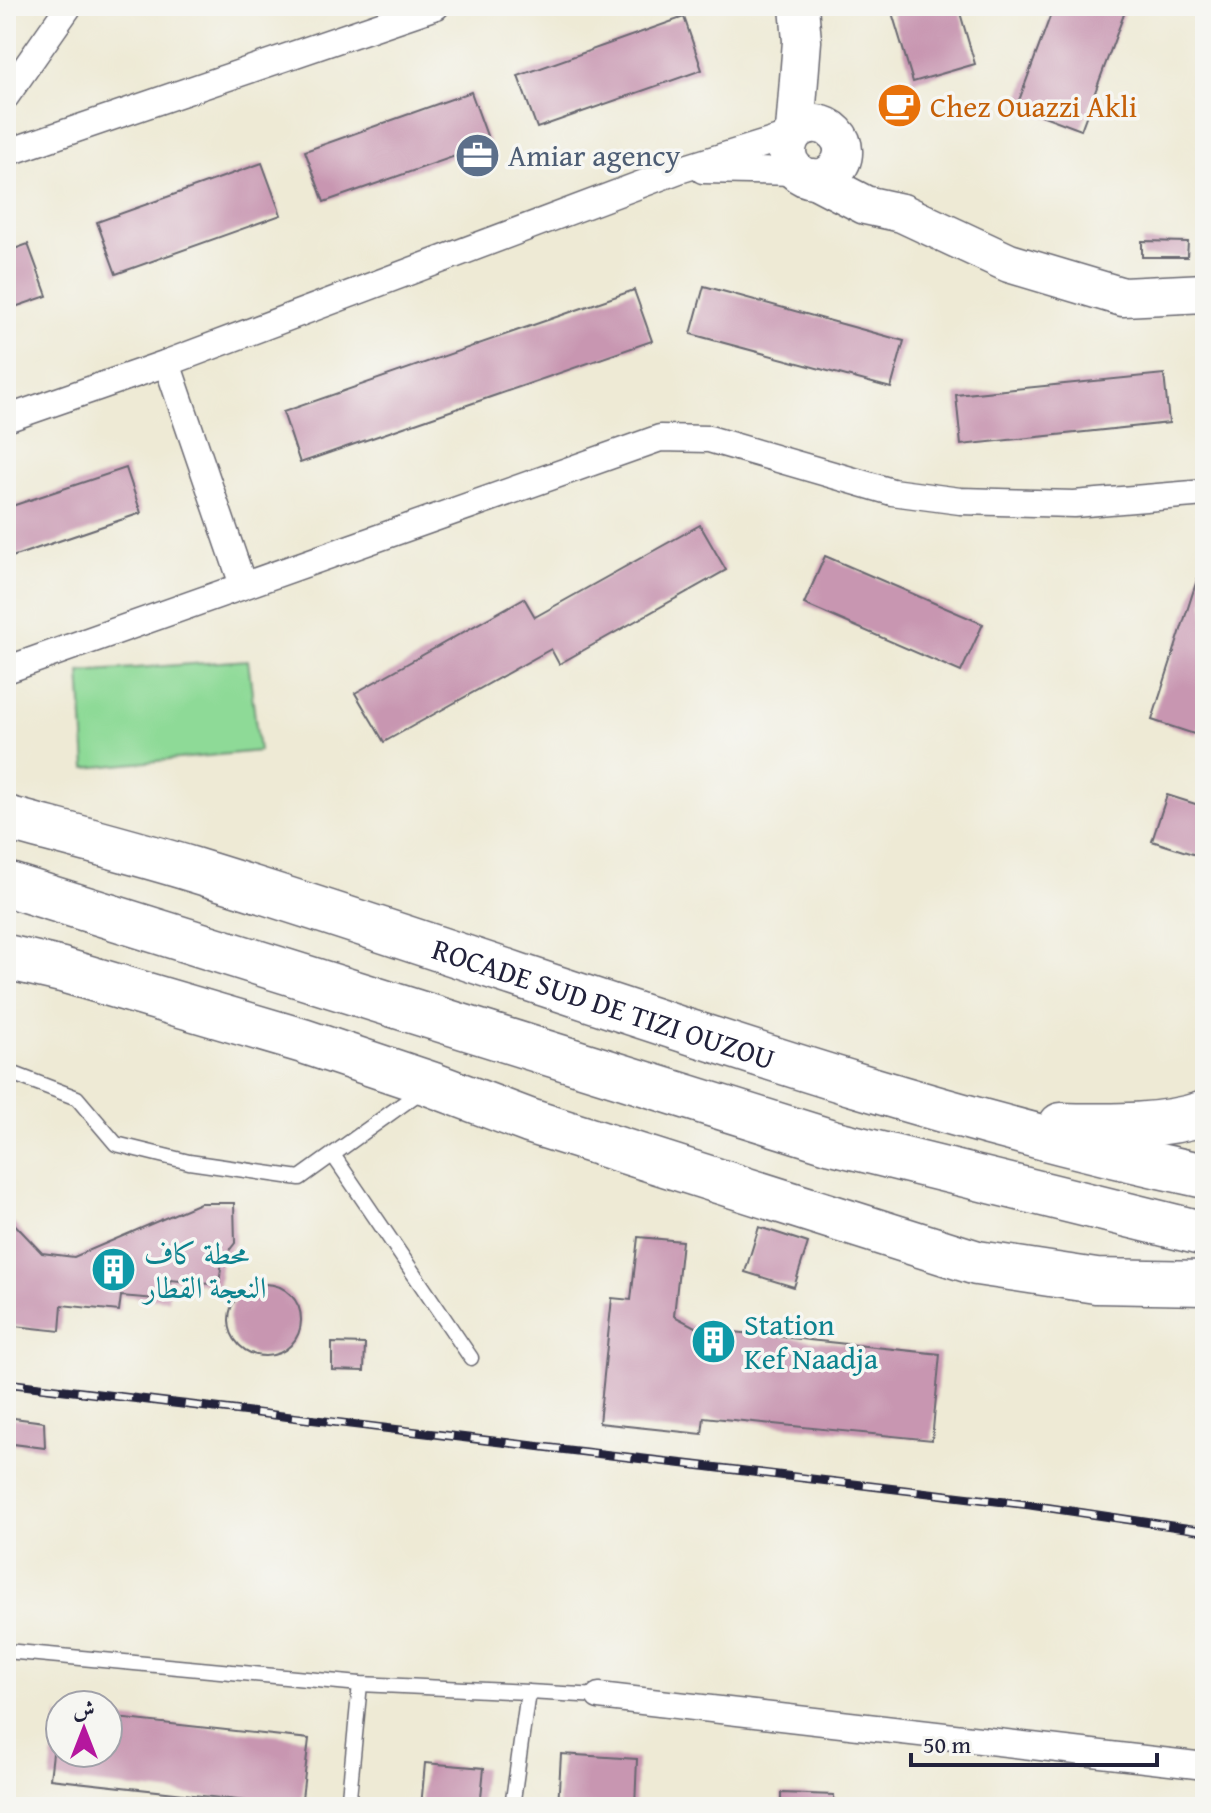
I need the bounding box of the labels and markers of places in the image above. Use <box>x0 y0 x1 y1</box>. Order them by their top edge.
cafe icon: Chez Ouazzi Akli <box>875 82 923 130</box>
place label: Chez Ouazzi Akli <box>930 84 1137 128</box>
office icon: Amiar agency <box>453 131 501 179</box>
place label: Amiar agency <box>508 133 681 177</box>
place label: محطة كاف النعجة القطار <box>141 1231 267 1309</box>
building icon: محطة كاف النعجة القطار <box>89 1246 137 1294</box>
place label: Station Kef Naadja <box>744 1302 878 1380</box>
building icon: Station Kef Naadja <box>689 1317 737 1365</box>

